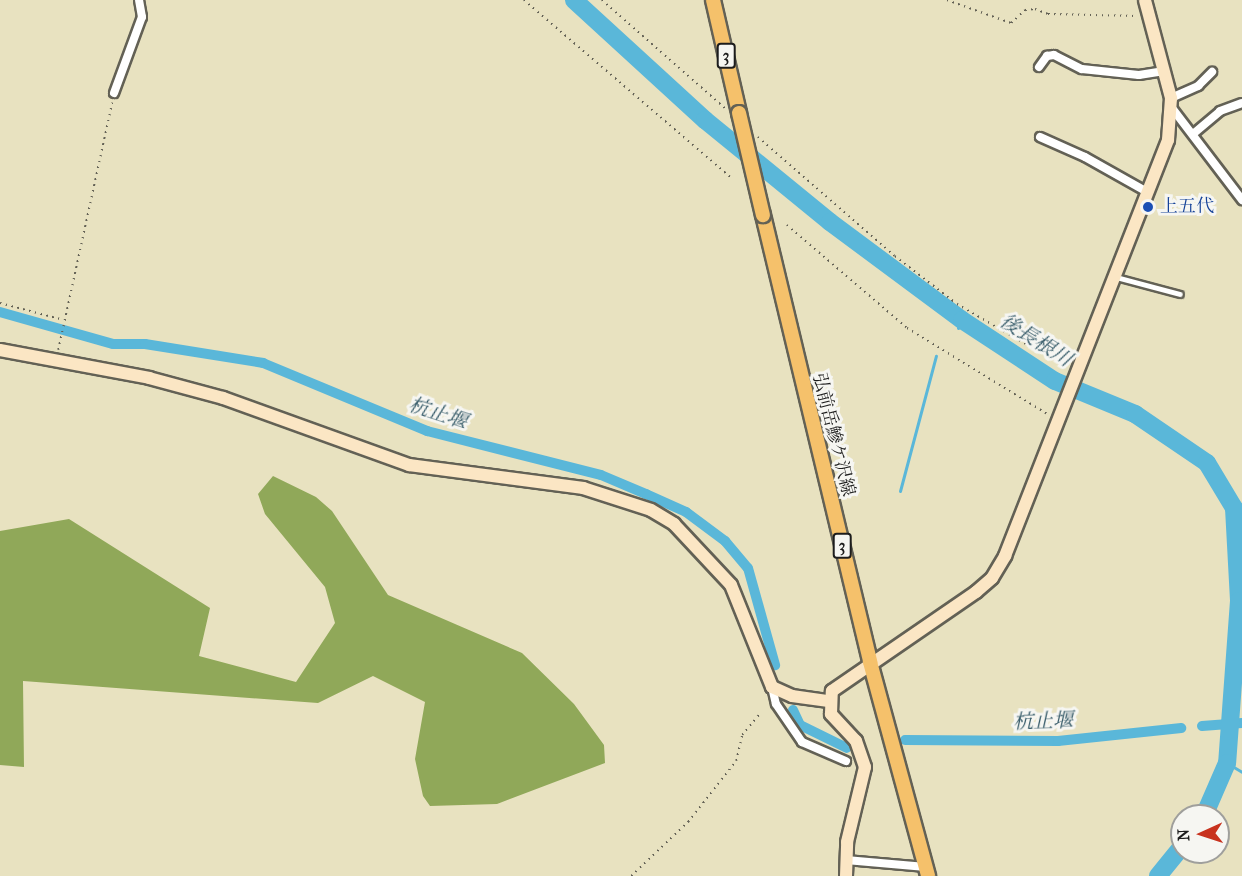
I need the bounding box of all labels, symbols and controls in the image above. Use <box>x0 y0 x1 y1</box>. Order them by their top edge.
road number: 3 <box>716 43 736 69</box>
place label: 上五代 <box>1160 196 1214 218</box>
marker: 上五代 <box>1141 200 1155 214</box>
water label: 後長根川 <box>996 309 1076 371</box>
street label: 弘前岳鰺ケ沢線 <box>807 371 859 499</box>
water label: 杭止堰 <box>406 392 470 434</box>
road number: 3 <box>832 533 852 559</box>
water label: 杭止堰 <box>1013 708 1073 734</box>
north arrow <box>1170 804 1230 864</box>
text: N <box>1174 828 1193 841</box>

